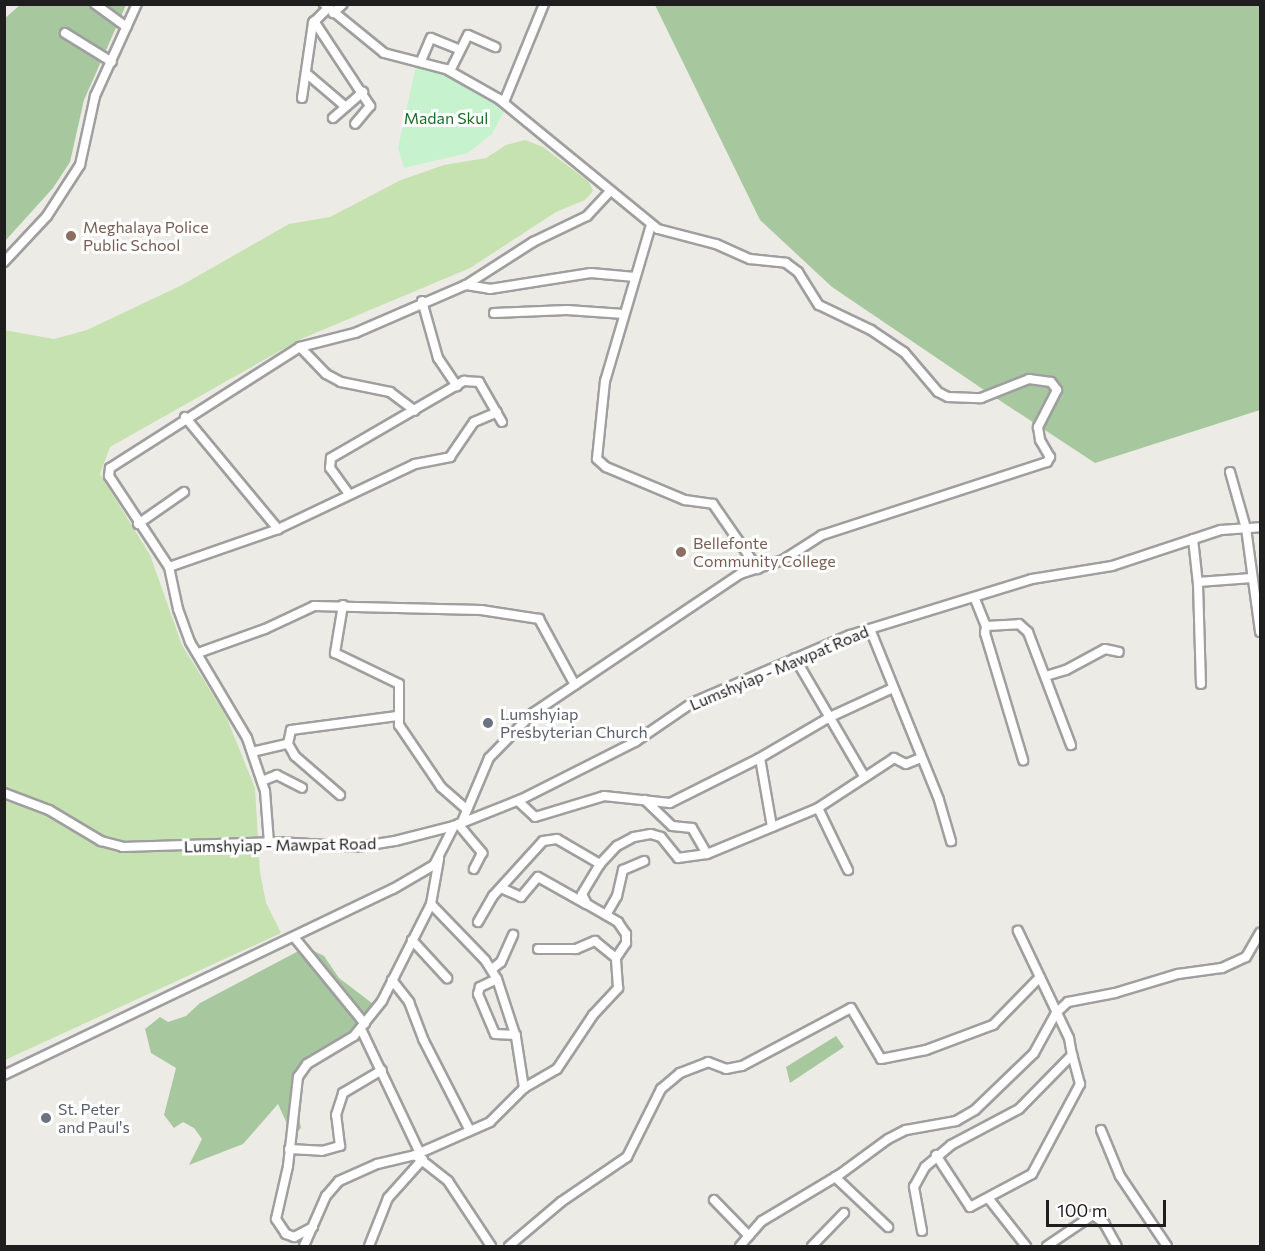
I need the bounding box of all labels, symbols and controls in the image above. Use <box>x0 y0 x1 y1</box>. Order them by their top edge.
park label: Madan Skul <box>404 108 488 128</box>
place label: Meghalaya Police Public School <box>83 217 209 255</box>
marker: Meghalaya Police Public School <box>64 229 78 243</box>
place label: Bellefonte Community College <box>693 533 836 571</box>
marker: Bellefonte Community College <box>674 545 688 559</box>
street label: Lumshyiap - Mawpat Road <box>687 622 871 714</box>
place label: Lumshyiap Presbyterian Church <box>500 704 648 742</box>
marker: Lumshyiap Presbyterian Church <box>481 716 495 730</box>
street label: Lumshyiap - Mawpat Road <box>184 834 376 856</box>
place label: St. Peter and Paul's <box>58 1099 130 1137</box>
marker: St. Peter and Paul's <box>39 1111 53 1125</box>
scale bar <box>1049 1188 1169 1226</box>
text: 100 m <box>1057 1199 1107 1221</box>

